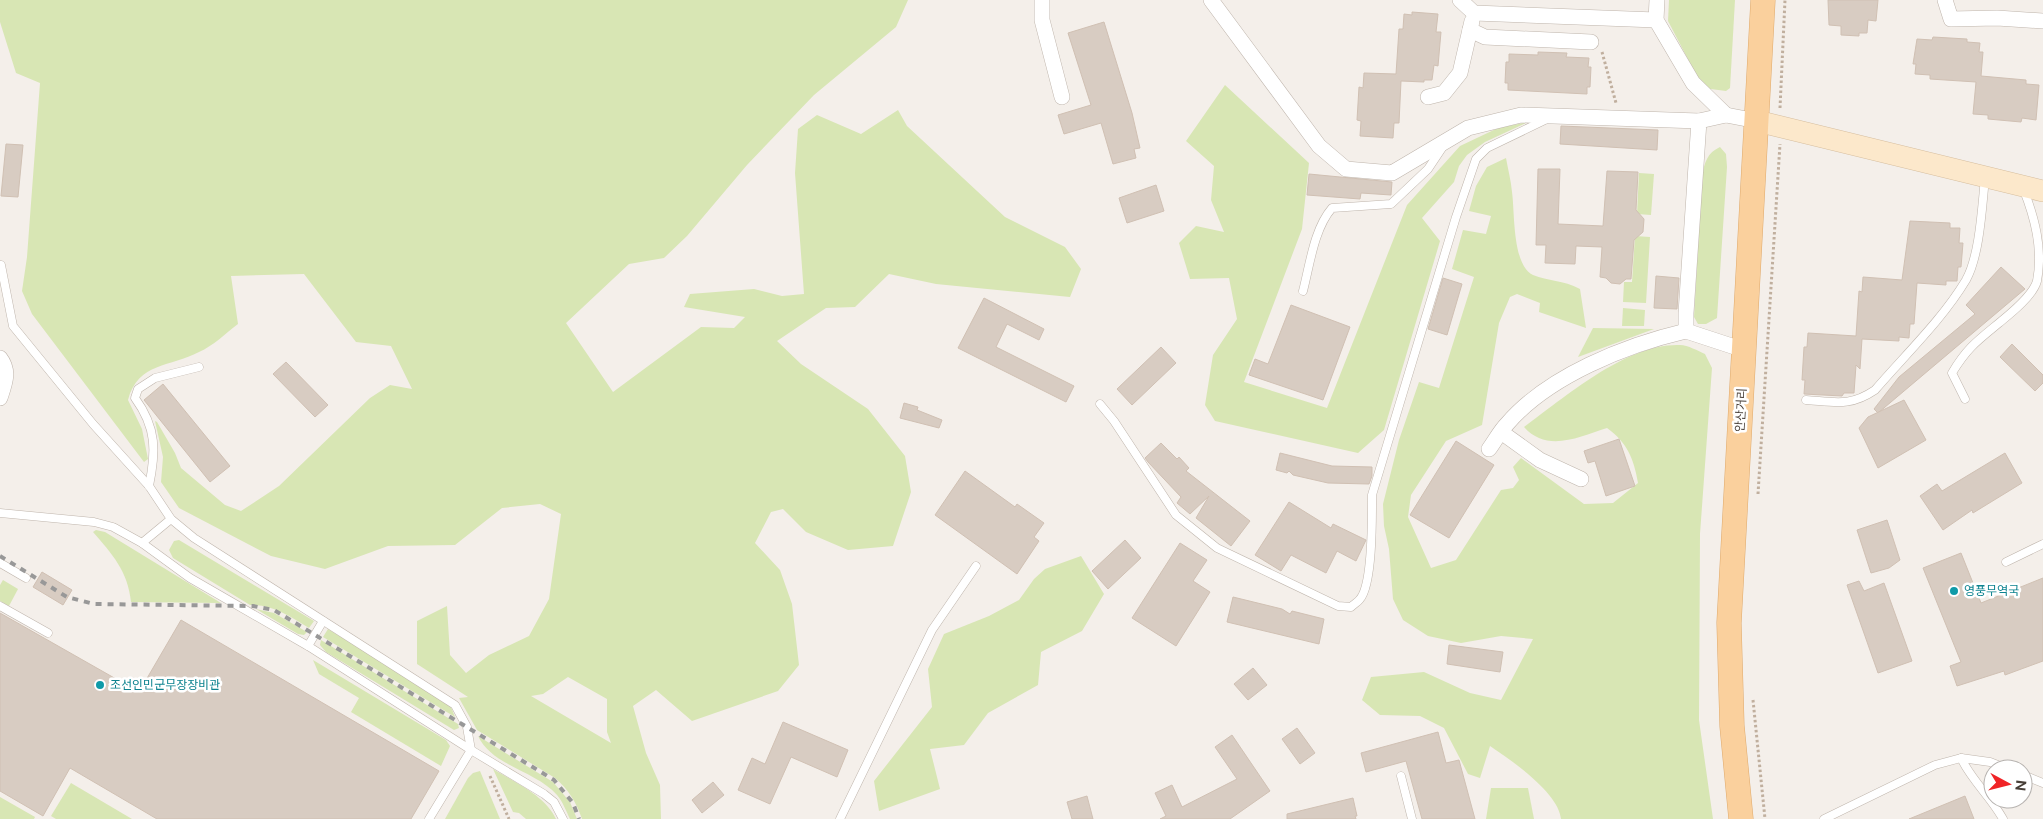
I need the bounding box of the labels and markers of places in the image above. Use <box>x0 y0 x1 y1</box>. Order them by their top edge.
place label: 영풍무역국 <box>1964 584 2019 598</box>
marker: 영풍무역국 <box>1948 585 1960 597</box>
place label: 조선인민군무장장비관 <box>110 678 220 692</box>
marker: 조선인민군무장장비관 <box>94 679 106 691</box>

